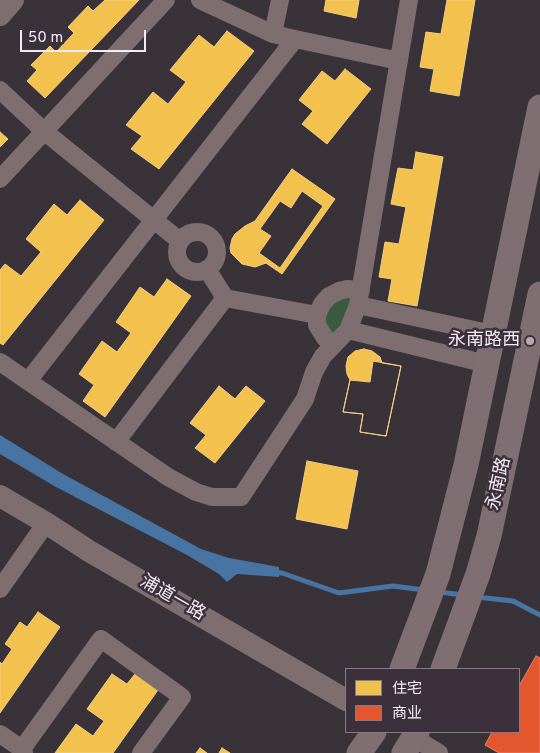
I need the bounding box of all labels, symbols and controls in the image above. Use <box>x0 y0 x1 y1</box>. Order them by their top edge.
scale bar <box>22 20 149 52</box>
text: 50 m <box>28 29 63 48</box>
place label: 永南路西 <box>448 330 520 352</box>
marker: 永南路西 <box>524 335 536 347</box>
street label: 永南路 <box>483 455 517 513</box>
street label: 浦道一路 <box>135 572 209 626</box>
legend <box>345 668 520 733</box>
text: 住宅 <box>392 680 422 699</box>
text: 商业 <box>392 705 422 724</box>

